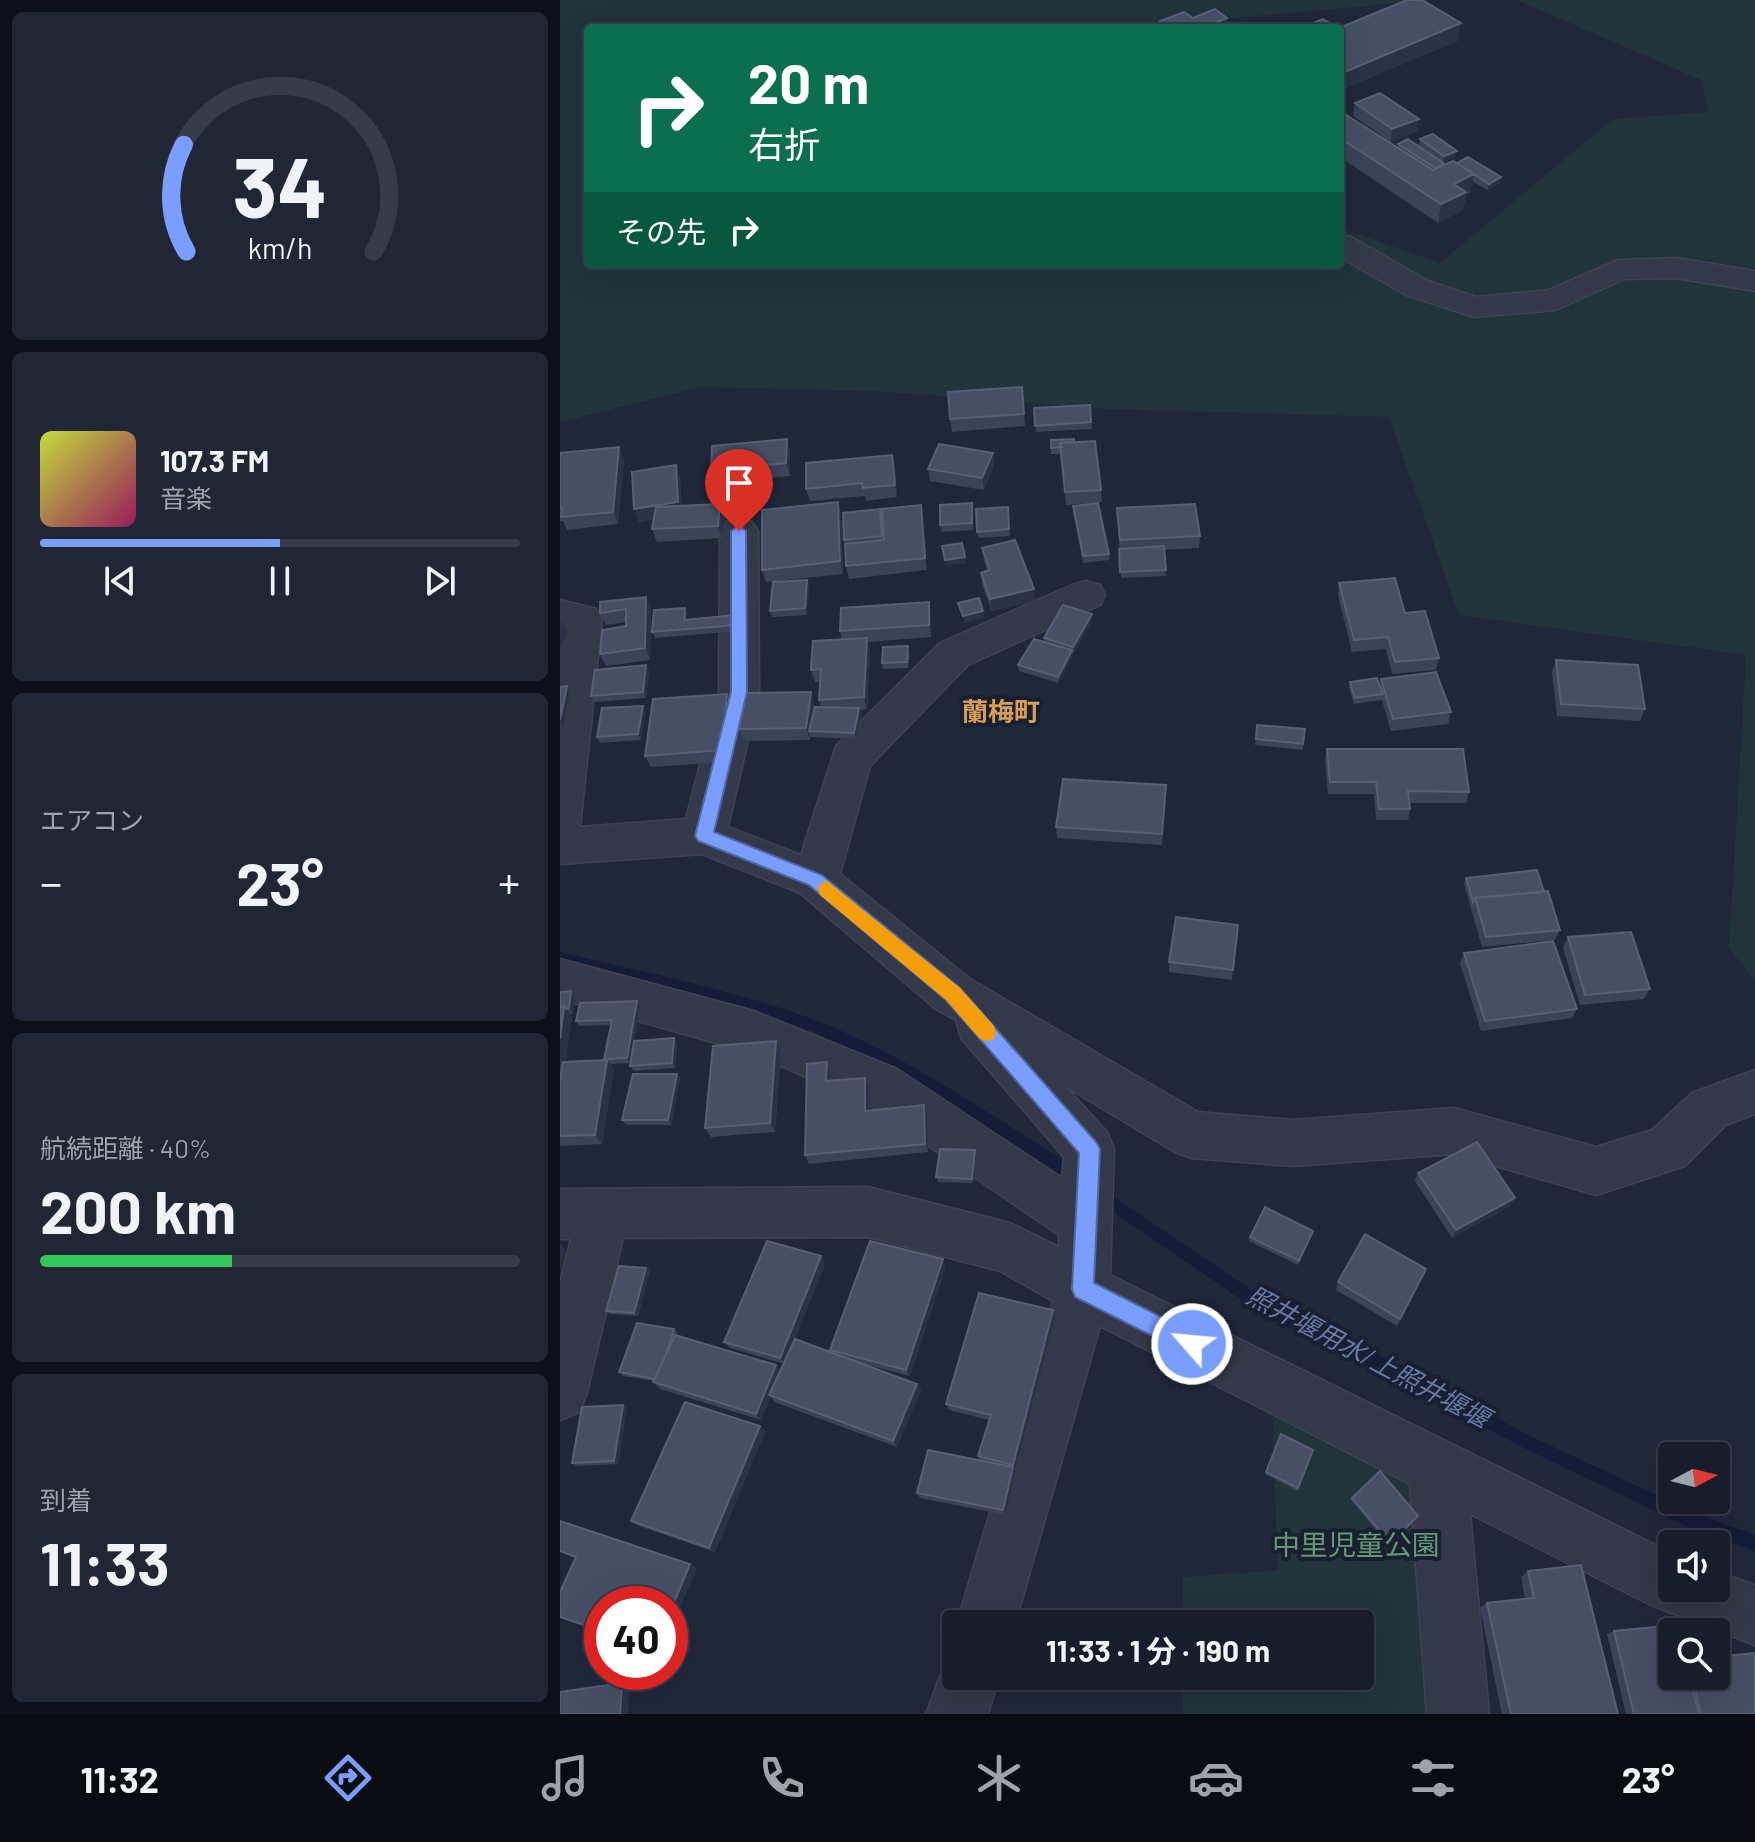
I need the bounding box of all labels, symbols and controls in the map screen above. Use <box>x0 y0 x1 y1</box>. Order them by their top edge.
text: 20 m <box>748 48 869 115</box>
icon: right <box>616 56 720 160</box>
text: 右折 <box>748 122 820 165</box>
text: 34 <box>232 135 328 235</box>
icon: right <box>722 208 766 252</box>
text: その先 <box>616 213 706 249</box>
text: km/h <box>248 230 312 265</box>
text: 107.3 FM <box>160 442 269 478</box>
pin <box>705 449 773 531</box>
icon: arrive <box>717 461 761 505</box>
text: 音楽 <box>160 482 212 513</box>
icon: previous <box>98 559 142 603</box>
icon: pause <box>258 559 302 603</box>
icon: next <box>418 559 462 603</box>
district label: 蘭梅町 <box>962 695 1040 726</box>
text: エアコン <box>40 804 144 835</box>
text: 23° <box>236 846 324 918</box>
text: − <box>40 855 62 908</box>
text: + <box>498 855 520 908</box>
text: 航続距離 · 40% <box>40 1132 211 1163</box>
text: 200 km <box>40 1174 236 1246</box>
water label: 照井堰用水/上照井堰堰 <box>1242 1279 1499 1435</box>
position arrow <box>1150 1302 1234 1386</box>
north arrow <box>1658 1442 1730 1514</box>
map controls <box>1658 1442 1730 1690</box>
text: 到着 <box>40 1484 92 1515</box>
text: 11:33 <box>40 1526 170 1598</box>
park label: 中里児童公園 <box>1272 1527 1440 1561</box>
button: sound <box>1658 1530 1730 1602</box>
speed limit sign: 40 <box>584 1586 688 1690</box>
button: search <box>1658 1618 1730 1690</box>
text: 11:33 · 1 分 · 190 m <box>1046 1632 1270 1668</box>
icon: directions <box>320 1750 376 1806</box>
icon: music <box>537 1750 593 1806</box>
icon: phone <box>754 1750 810 1806</box>
icon: climate <box>971 1750 1027 1806</box>
icon: car <box>1188 1750 1244 1806</box>
icon: filters <box>1405 1750 1461 1806</box>
text: 11:32 <box>80 1757 159 1800</box>
text: 23° <box>1622 1757 1674 1800</box>

